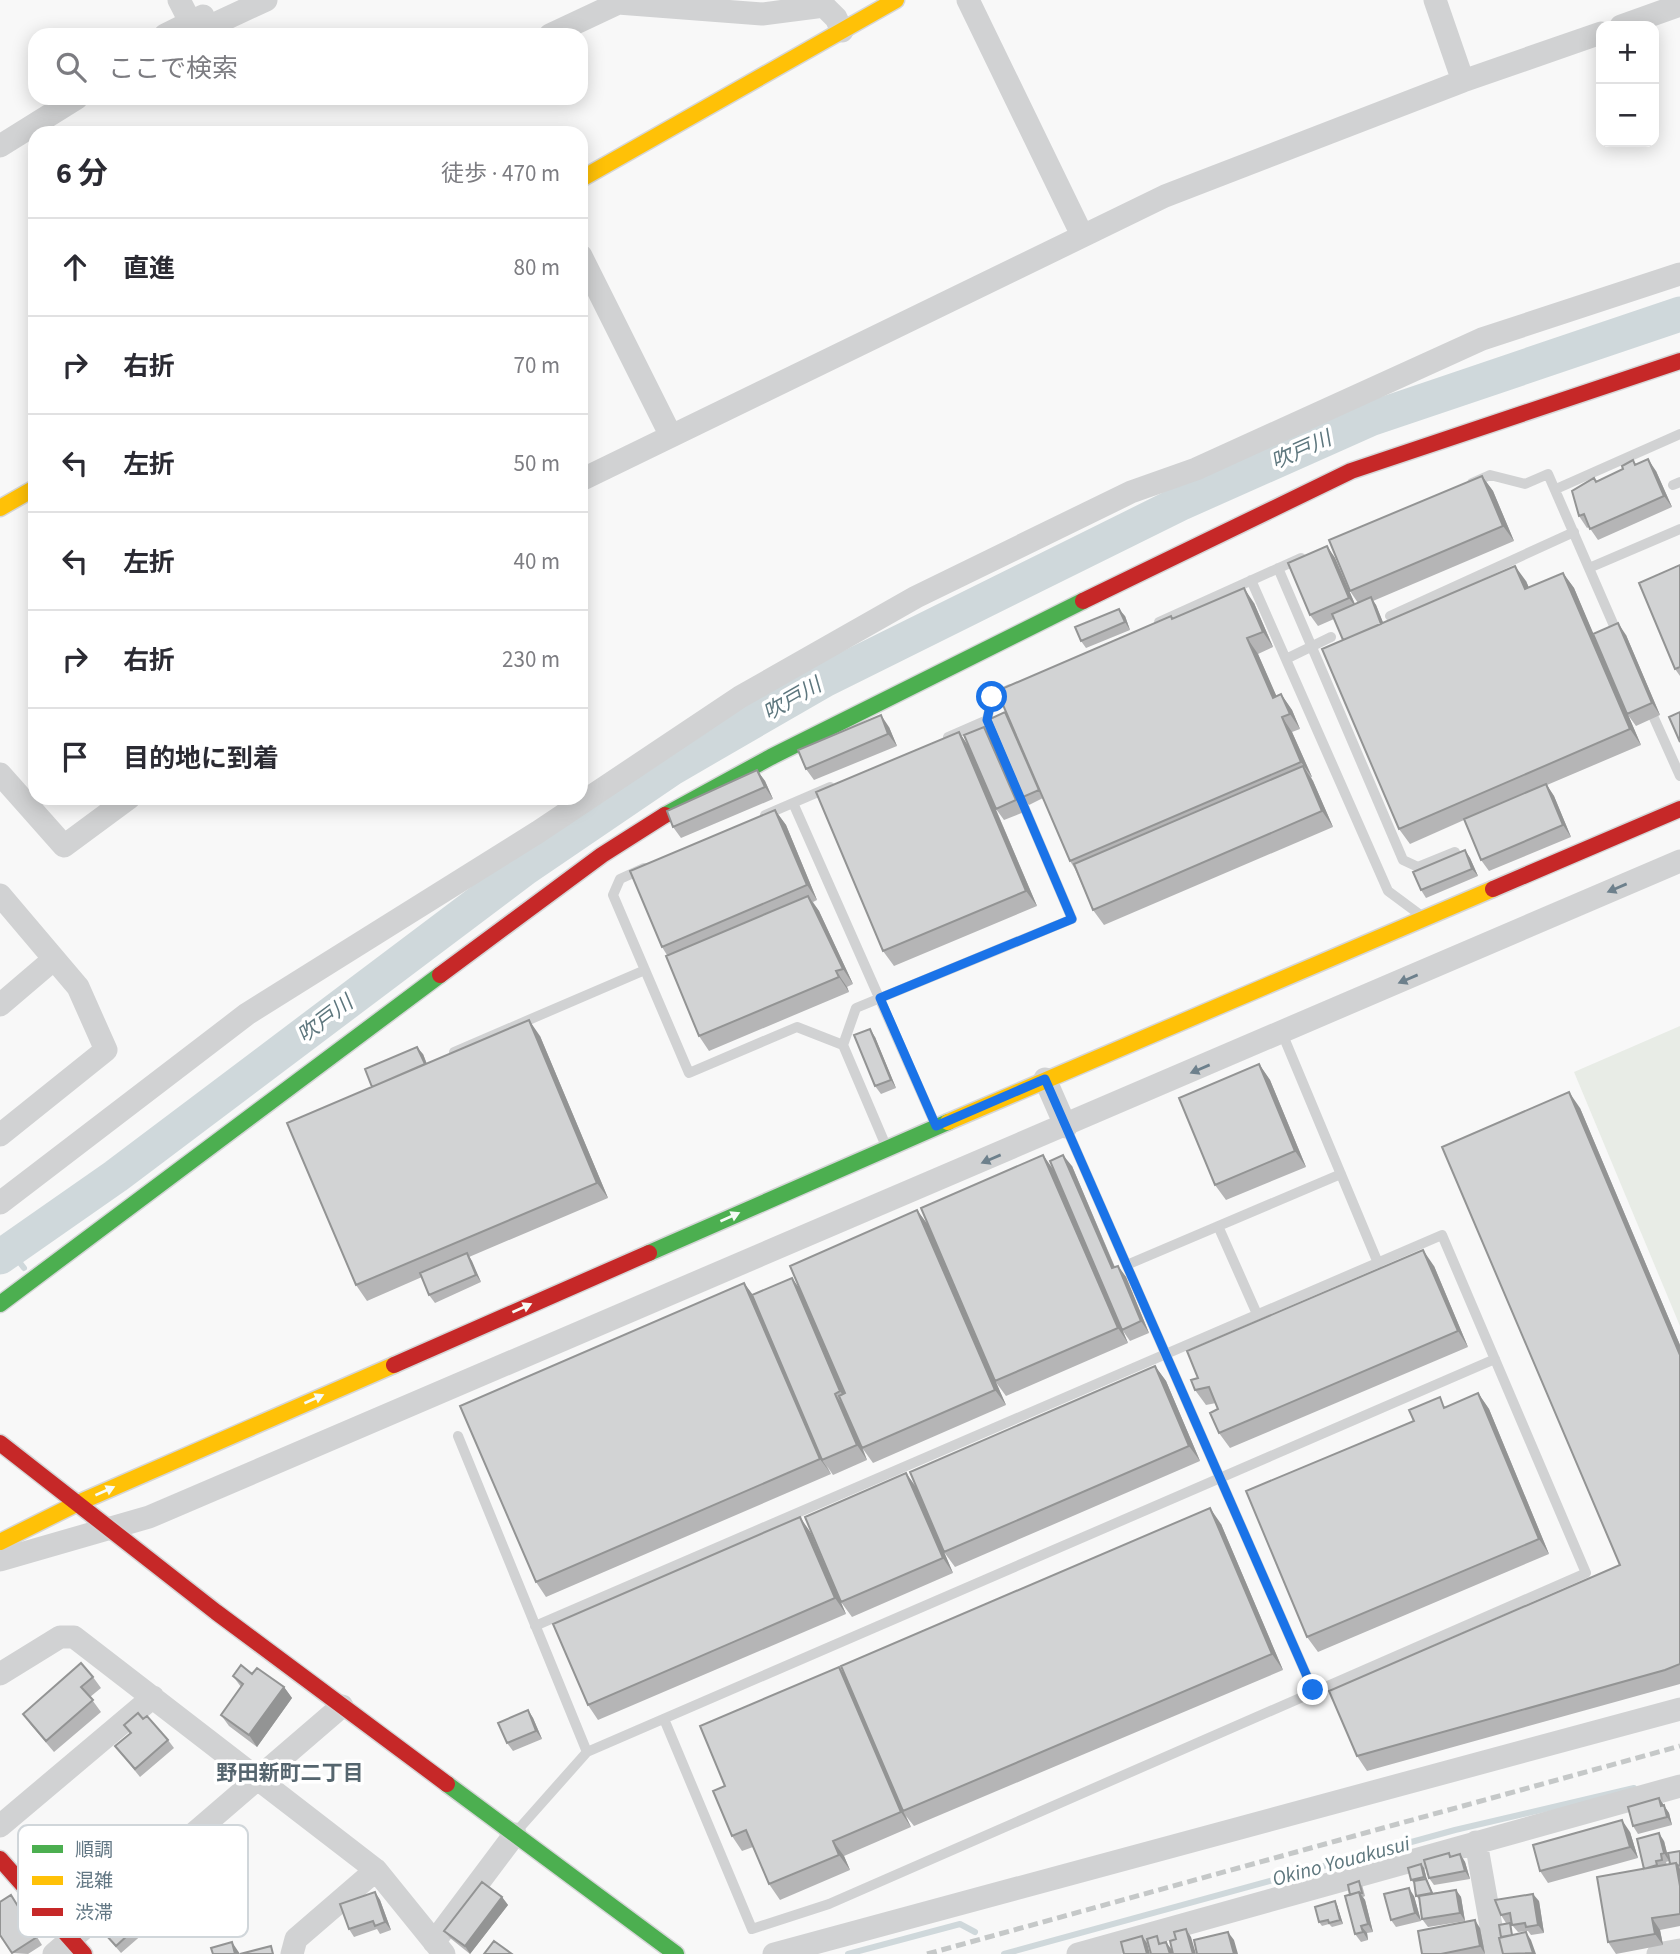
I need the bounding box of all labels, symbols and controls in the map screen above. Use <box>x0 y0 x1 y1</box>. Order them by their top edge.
map controls <box>1596 21 1659 147</box>
button: + <box>1596 21 1659 84</box>
search box <box>28 28 588 105</box>
icon: search <box>52 48 90 86</box>
text: ここで検索 <box>108 50 238 87</box>
button: − <box>1596 84 1659 147</box>
text: 6 分 <box>56 152 108 195</box>
text: 徒歩 · 470 m <box>441 157 560 190</box>
icon: ahead <box>56 248 94 286</box>
text: 直進 <box>123 250 175 287</box>
text: 80 m <box>513 251 560 284</box>
icon: right <box>56 346 94 384</box>
text: 右折 <box>123 348 175 385</box>
text: 70 m <box>513 349 560 382</box>
water label: 吹戸川 <box>1266 423 1338 477</box>
icon: left <box>56 444 94 482</box>
text: 左折 <box>123 446 175 483</box>
text: 50 m <box>513 447 560 480</box>
icon: left <box>56 542 94 580</box>
text: 左折 <box>123 544 175 581</box>
text: 40 m <box>513 545 560 578</box>
icon: right <box>56 640 94 678</box>
text: 右折 <box>123 642 175 679</box>
text: 230 m <box>502 643 560 676</box>
water label: 吹戸川 <box>757 669 829 728</box>
route start <box>976 681 1007 712</box>
icon: arrive <box>56 738 94 776</box>
text: 目的地に到着 <box>123 740 279 777</box>
one-way arrow <box>1607 883 1628 894</box>
one-way arrow <box>1398 973 1419 984</box>
water label: 吹戸川 <box>291 987 361 1050</box>
one-way arrow <box>1189 1064 1210 1075</box>
one-way arrow <box>980 1154 1001 1165</box>
one-way arrow <box>720 1211 741 1222</box>
one-way arrow <box>512 1302 532 1314</box>
one-way arrow <box>304 1393 324 1405</box>
one-way arrow <box>95 1485 116 1496</box>
route end <box>1297 1674 1328 1705</box>
district label: 野田新町二丁目 <box>217 1758 364 1788</box>
legend <box>18 1825 248 1937</box>
water label: Okino Youakusui <box>1269 1828 1414 1894</box>
text: 順調 <box>75 1837 113 1864</box>
text: 混雑 <box>75 1868 113 1895</box>
text: 渋滞 <box>75 1900 113 1927</box>

